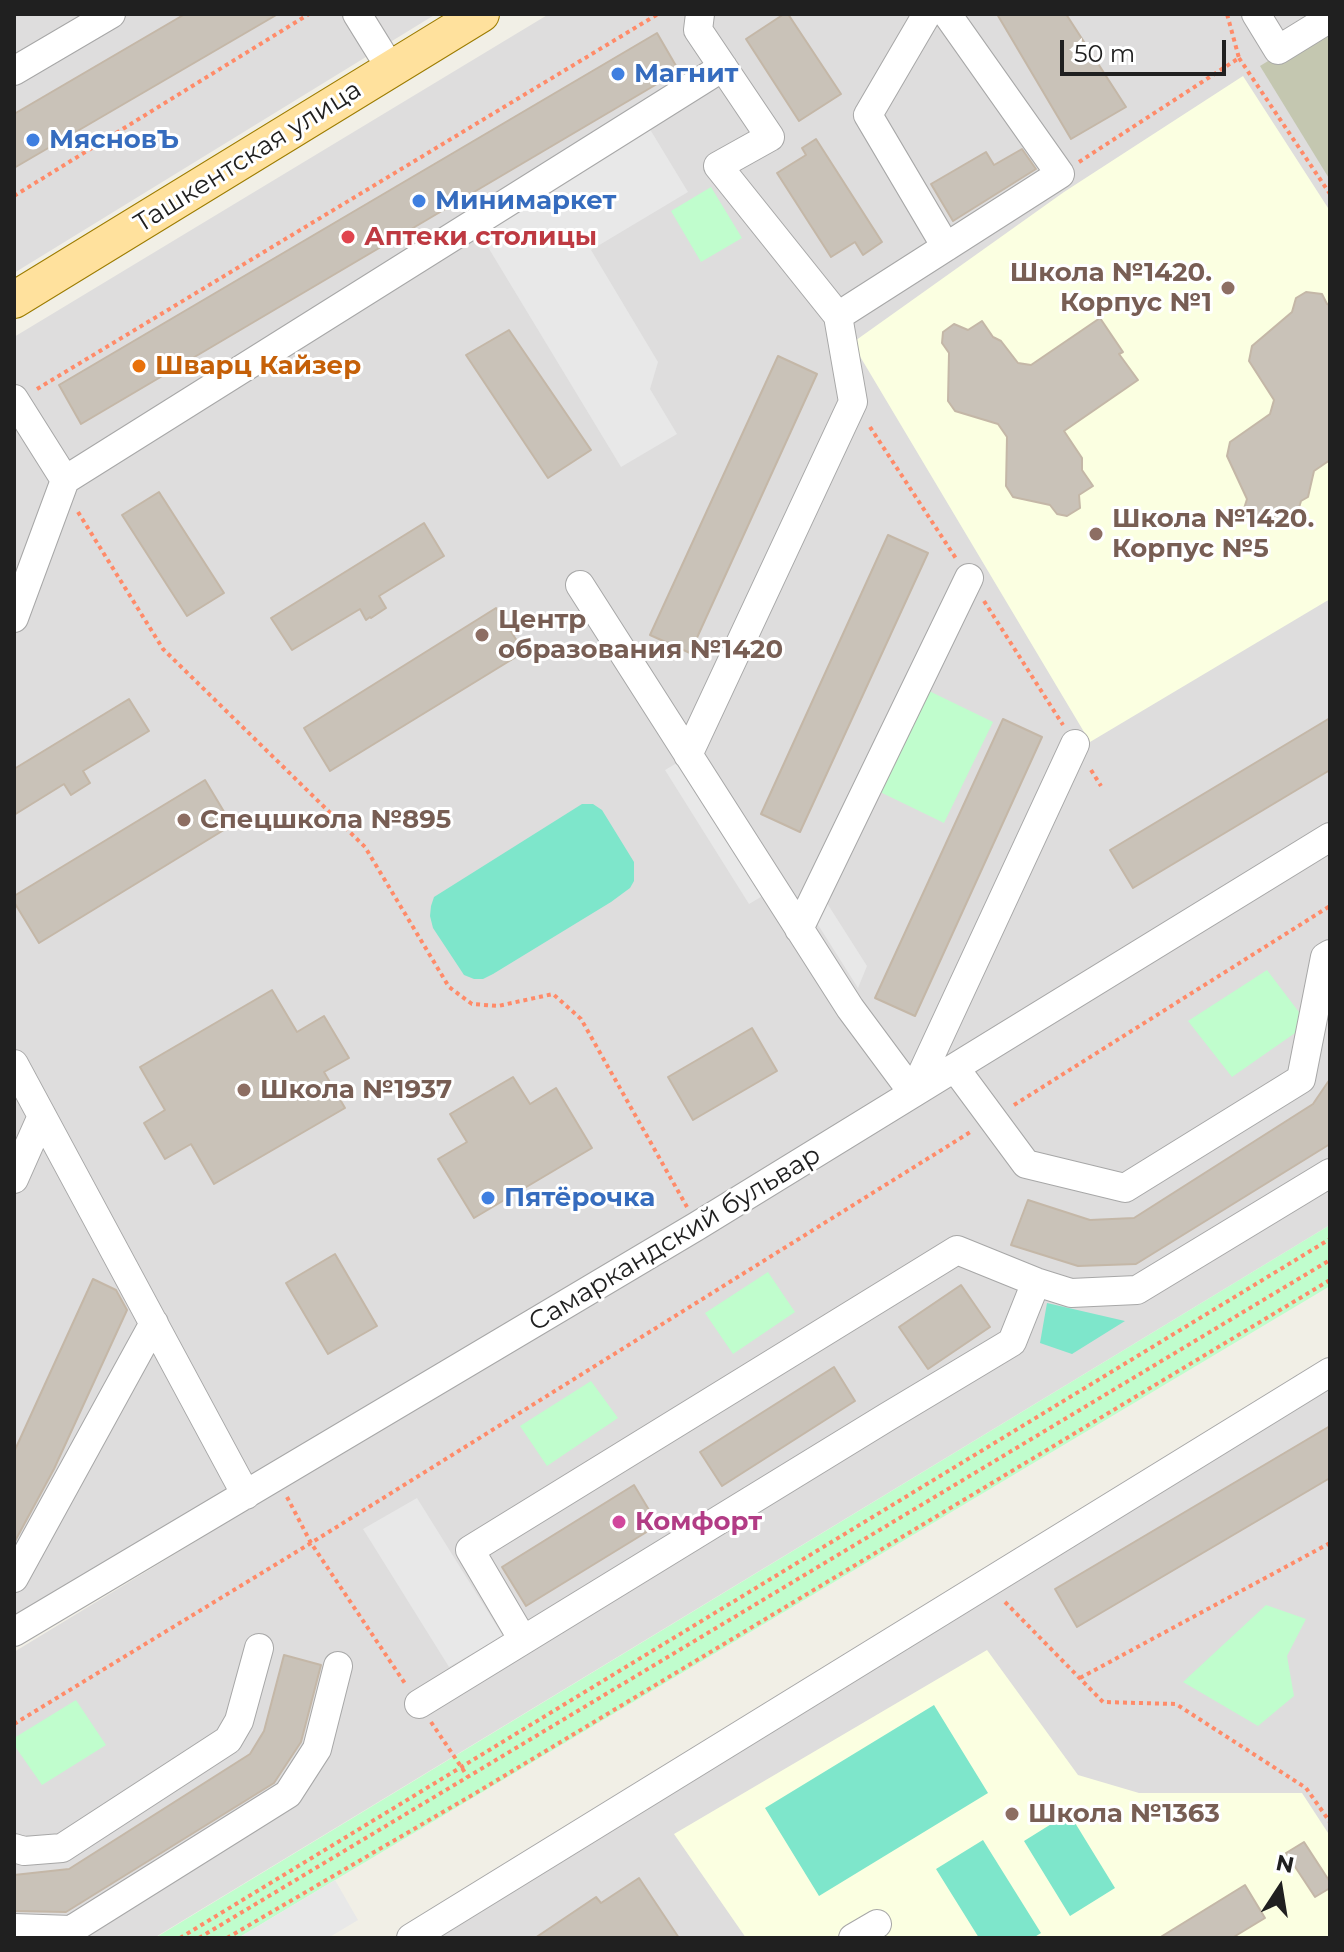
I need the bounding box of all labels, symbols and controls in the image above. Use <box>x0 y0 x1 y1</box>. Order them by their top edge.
scale bar <box>1064 24 1230 74</box>
text: 50 m <box>1074 39 1135 68</box>
place label: Магнит <box>634 58 739 90</box>
marker: Магнит <box>609 65 627 83</box>
street label: Ташкентская улица <box>129 74 367 240</box>
place label: МясновЪ <box>49 124 179 156</box>
marker: МясновЪ <box>24 131 42 149</box>
place label: Минимаркет <box>435 185 616 217</box>
marker: Минимаркет <box>410 192 428 210</box>
place label: Аптеки столицы <box>364 221 597 253</box>
marker: Аптеки столицы <box>339 228 357 246</box>
place label: Школа №1420. Корпус №1 <box>1010 257 1212 318</box>
marker: Школа №1420. Корпус №1 <box>1219 279 1237 297</box>
place label: Шварц Кайзер <box>155 350 361 382</box>
marker: Шварц Кайзер <box>130 357 148 375</box>
place label: Школа №1420. Корпус №5 <box>1112 503 1314 564</box>
marker: Школа №1420. Корпус №5 <box>1087 525 1105 543</box>
place label: Центр образования №1420 <box>498 604 783 666</box>
marker: Центр образования №1420 <box>473 626 491 644</box>
place label: Спецшкола №895 <box>200 804 451 836</box>
marker: Спецшкола №895 <box>175 811 193 829</box>
place label: Школа №1937 <box>260 1074 452 1106</box>
marker: Школа №1937 <box>235 1081 253 1099</box>
street label: Самаркандский бульвар <box>524 1140 826 1338</box>
place label: Пятёрочка <box>504 1182 655 1214</box>
marker: Пятёрочка <box>479 1189 497 1207</box>
place label: Комфорт <box>635 1506 762 1538</box>
marker: Комфорт <box>610 1513 628 1531</box>
place label: Школа №1363 <box>1028 1798 1220 1830</box>
marker: Школа №1363 <box>1003 1805 1021 1823</box>
north arrow <box>1240 1848 1320 1928</box>
text: N <box>1274 1849 1297 1879</box>

